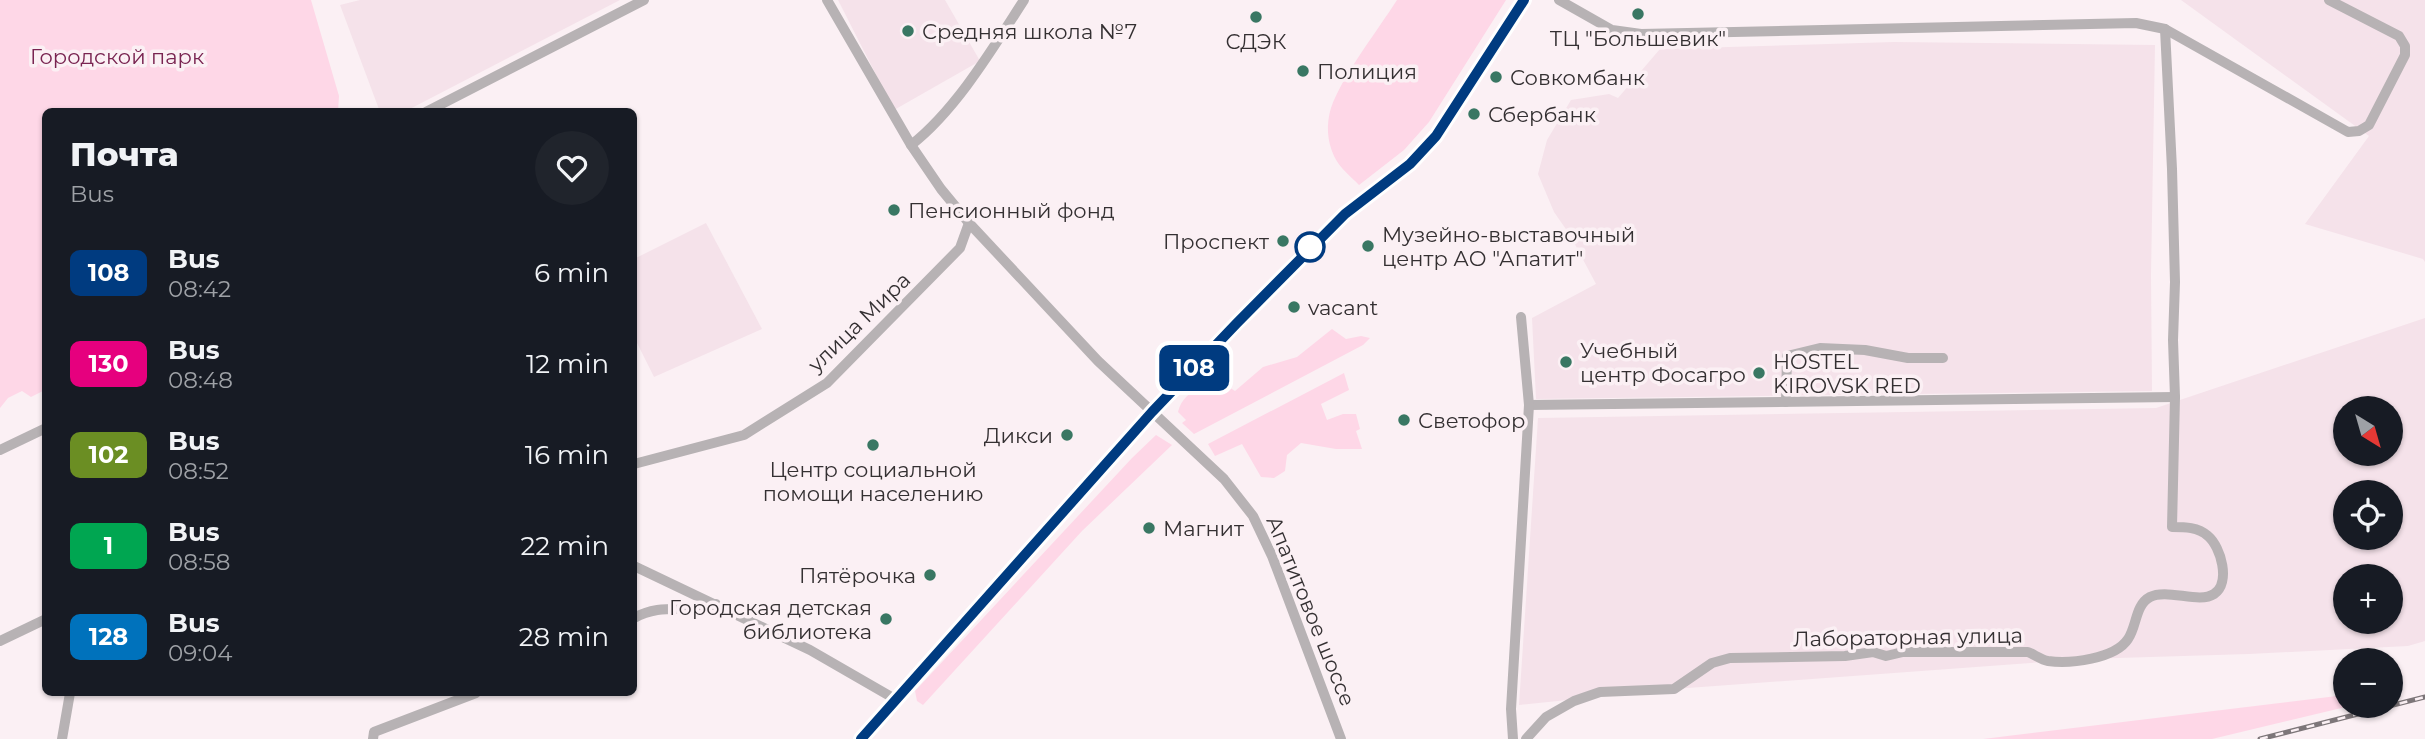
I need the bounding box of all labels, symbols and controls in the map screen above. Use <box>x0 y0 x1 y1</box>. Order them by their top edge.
marker: ТЦ "Большевик" <box>1630 6 1646 22</box>
marker: СДЭК <box>1248 9 1264 25</box>
place label: Средняя школа №7 <box>922 19 1137 44</box>
marker: Средняя школа №7 <box>900 23 916 39</box>
place label: ТЦ "Большевик" <box>1550 26 1726 51</box>
place label: СДЭК <box>1226 29 1287 54</box>
park label: Городской парк <box>30 44 204 69</box>
place label: Полиция <box>1317 59 1417 84</box>
marker: Полиция <box>1295 63 1311 79</box>
place label: Совкомбанк <box>1510 65 1645 90</box>
marker: Совкомбанк <box>1488 69 1504 85</box>
place label: Сбербанк <box>1488 102 1596 127</box>
marker: Сбербанк <box>1466 106 1482 122</box>
button: heart <box>535 131 609 205</box>
text: Почта <box>70 134 178 174</box>
text: Bus <box>70 180 114 208</box>
place label: Пенсионный фонд <box>908 198 1115 223</box>
marker: Пенсионный фонд <box>886 202 902 218</box>
place label: Музейно-выставочный центр АО "Апатит" <box>1382 222 1635 271</box>
place label: Проспект <box>1163 229 1269 254</box>
unlabelled marker <box>1295 232 1325 262</box>
marker: Проспект <box>1275 233 1291 249</box>
marker: Музейно-выставочный центр АО "Апатит" <box>1360 238 1376 254</box>
text: Bus <box>168 243 220 275</box>
text: 6 min <box>534 257 609 289</box>
text: 108 <box>88 258 129 287</box>
street label: улица Мира <box>802 267 915 378</box>
text: 08:42 <box>168 275 231 303</box>
place label: vacant <box>1308 295 1378 320</box>
marker: vacant <box>1286 299 1302 315</box>
text: Bus <box>168 334 220 366</box>
place label: Учебный центр Фосагро <box>1580 338 1746 387</box>
line badge: 108 <box>1154 345 1234 391</box>
text: 12 min <box>526 348 609 380</box>
text: 130 <box>89 349 128 378</box>
place label: HOSTEL KIROVSK RED <box>1773 349 1921 398</box>
text: 108 <box>1173 353 1215 382</box>
marker: Учебный центр Фосагро <box>1558 354 1574 370</box>
marker: HOSTEL KIROVSK RED <box>1751 365 1767 381</box>
text: 08:48 <box>168 366 233 394</box>
north arrow <box>2333 396 2403 466</box>
map controls <box>2333 396 2403 718</box>
place label: Светофор <box>1418 408 1525 433</box>
marker: Светофор <box>1396 412 1412 428</box>
place label: Дикси <box>984 423 1053 448</box>
text: Bus <box>168 425 220 457</box>
marker: Дикси <box>1059 427 1075 443</box>
marker: Центр социальной помощи населению <box>865 437 881 453</box>
text: 16 min <box>525 439 609 471</box>
text: 102 <box>89 440 128 469</box>
text: 08:52 <box>168 457 229 485</box>
place label: Центр социальной помощи населению <box>763 457 983 506</box>
button: locate <box>2333 480 2403 550</box>
street label: Апатитовое шоссе <box>1261 512 1361 710</box>
text: Bus <box>168 516 220 548</box>
place label: Магнит <box>1163 516 1244 541</box>
marker: Магнит <box>1141 520 1157 536</box>
text: 22 min <box>520 530 609 562</box>
text: 1 <box>104 531 113 560</box>
text: 08:58 <box>168 548 230 576</box>
place label: Пятёрочка <box>799 563 916 588</box>
button: + <box>2333 564 2403 634</box>
marker: Пятёрочка <box>922 567 938 583</box>
place label: Городская детская библиотека <box>669 595 872 644</box>
text: Bus <box>168 607 220 639</box>
marker: Городская детская библиотека <box>878 611 894 627</box>
text: 28 min <box>519 621 609 653</box>
text: 128 <box>89 622 128 651</box>
street label: Лабораторная улица <box>1793 622 2023 652</box>
text: 09:04 <box>168 639 233 667</box>
button: − <box>2333 648 2403 718</box>

